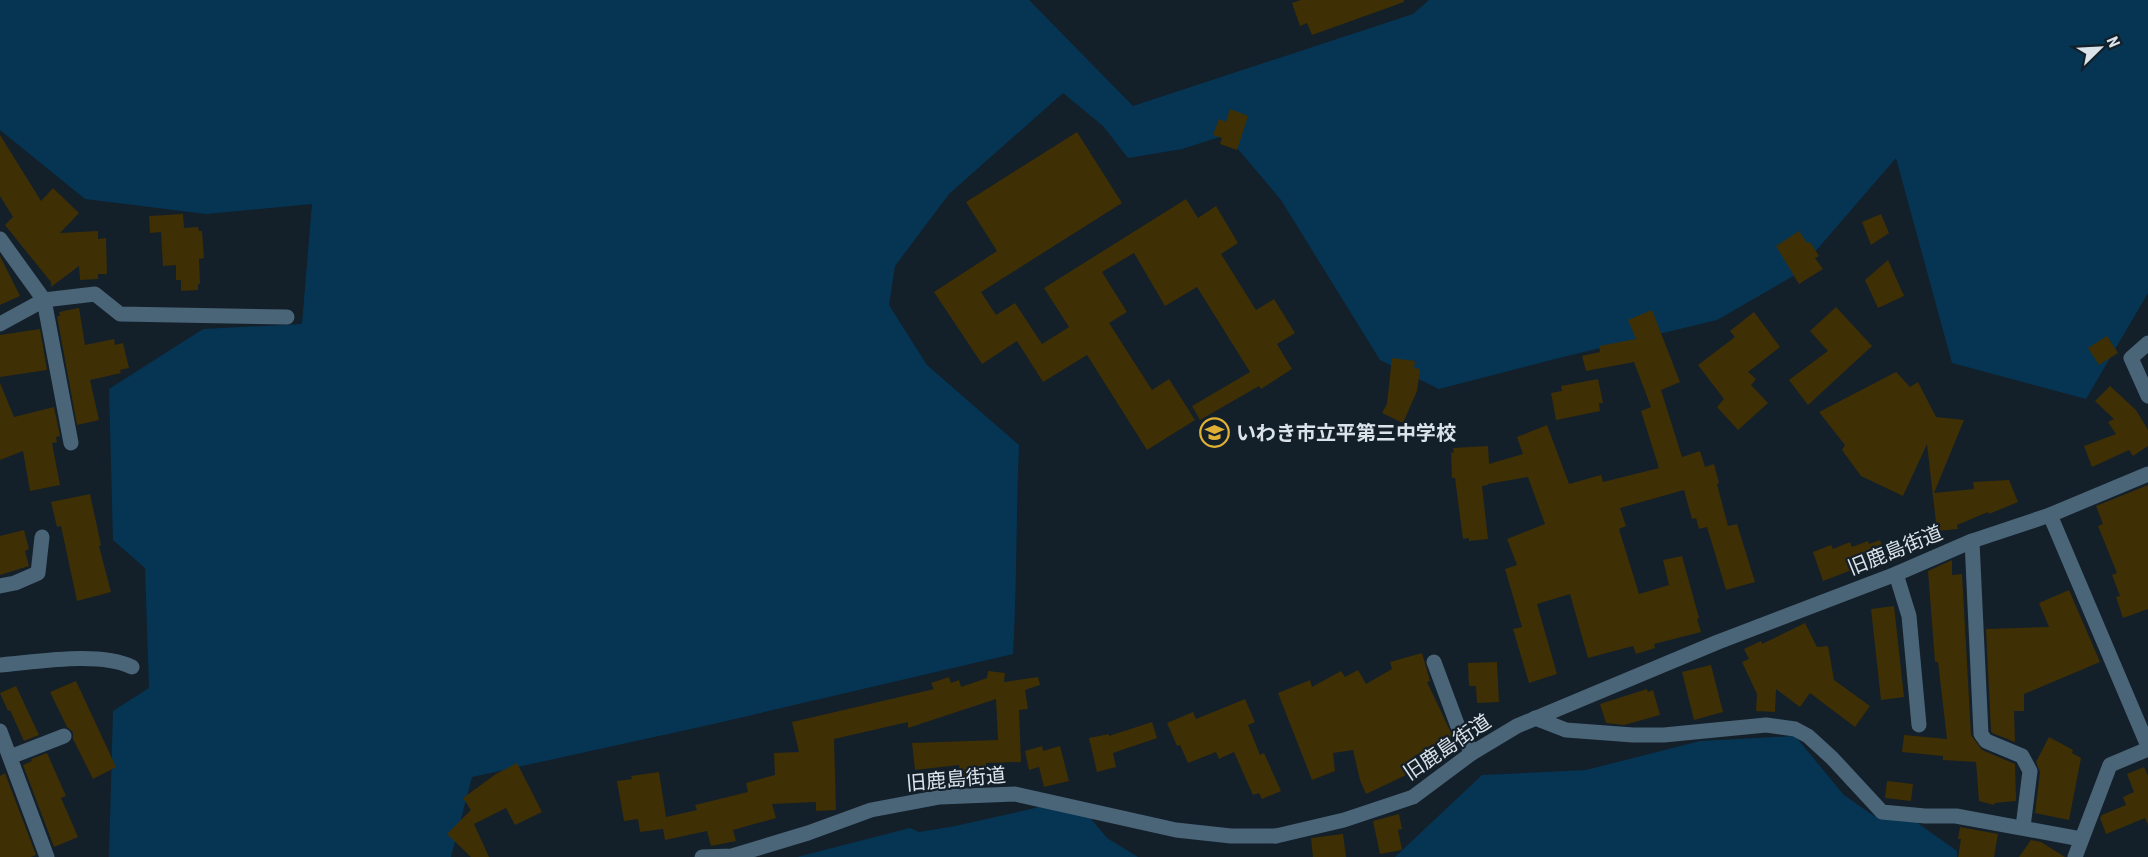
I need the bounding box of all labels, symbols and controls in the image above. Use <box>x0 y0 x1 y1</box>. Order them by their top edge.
north arrow <box>2070 18 2130 78</box>
text: N <box>2103 34 2124 50</box>
school or university icon: いわき市立平第三中学校 <box>1199 417 1231 449</box>
place label: いわき市立平第三中学校 <box>1236 421 1456 445</box>
street label: 旧鹿島街道 <box>1844 520 1946 580</box>
street label: 旧鹿島街道 <box>1399 709 1495 785</box>
street label: 旧鹿島街道 <box>905 763 1007 795</box>

